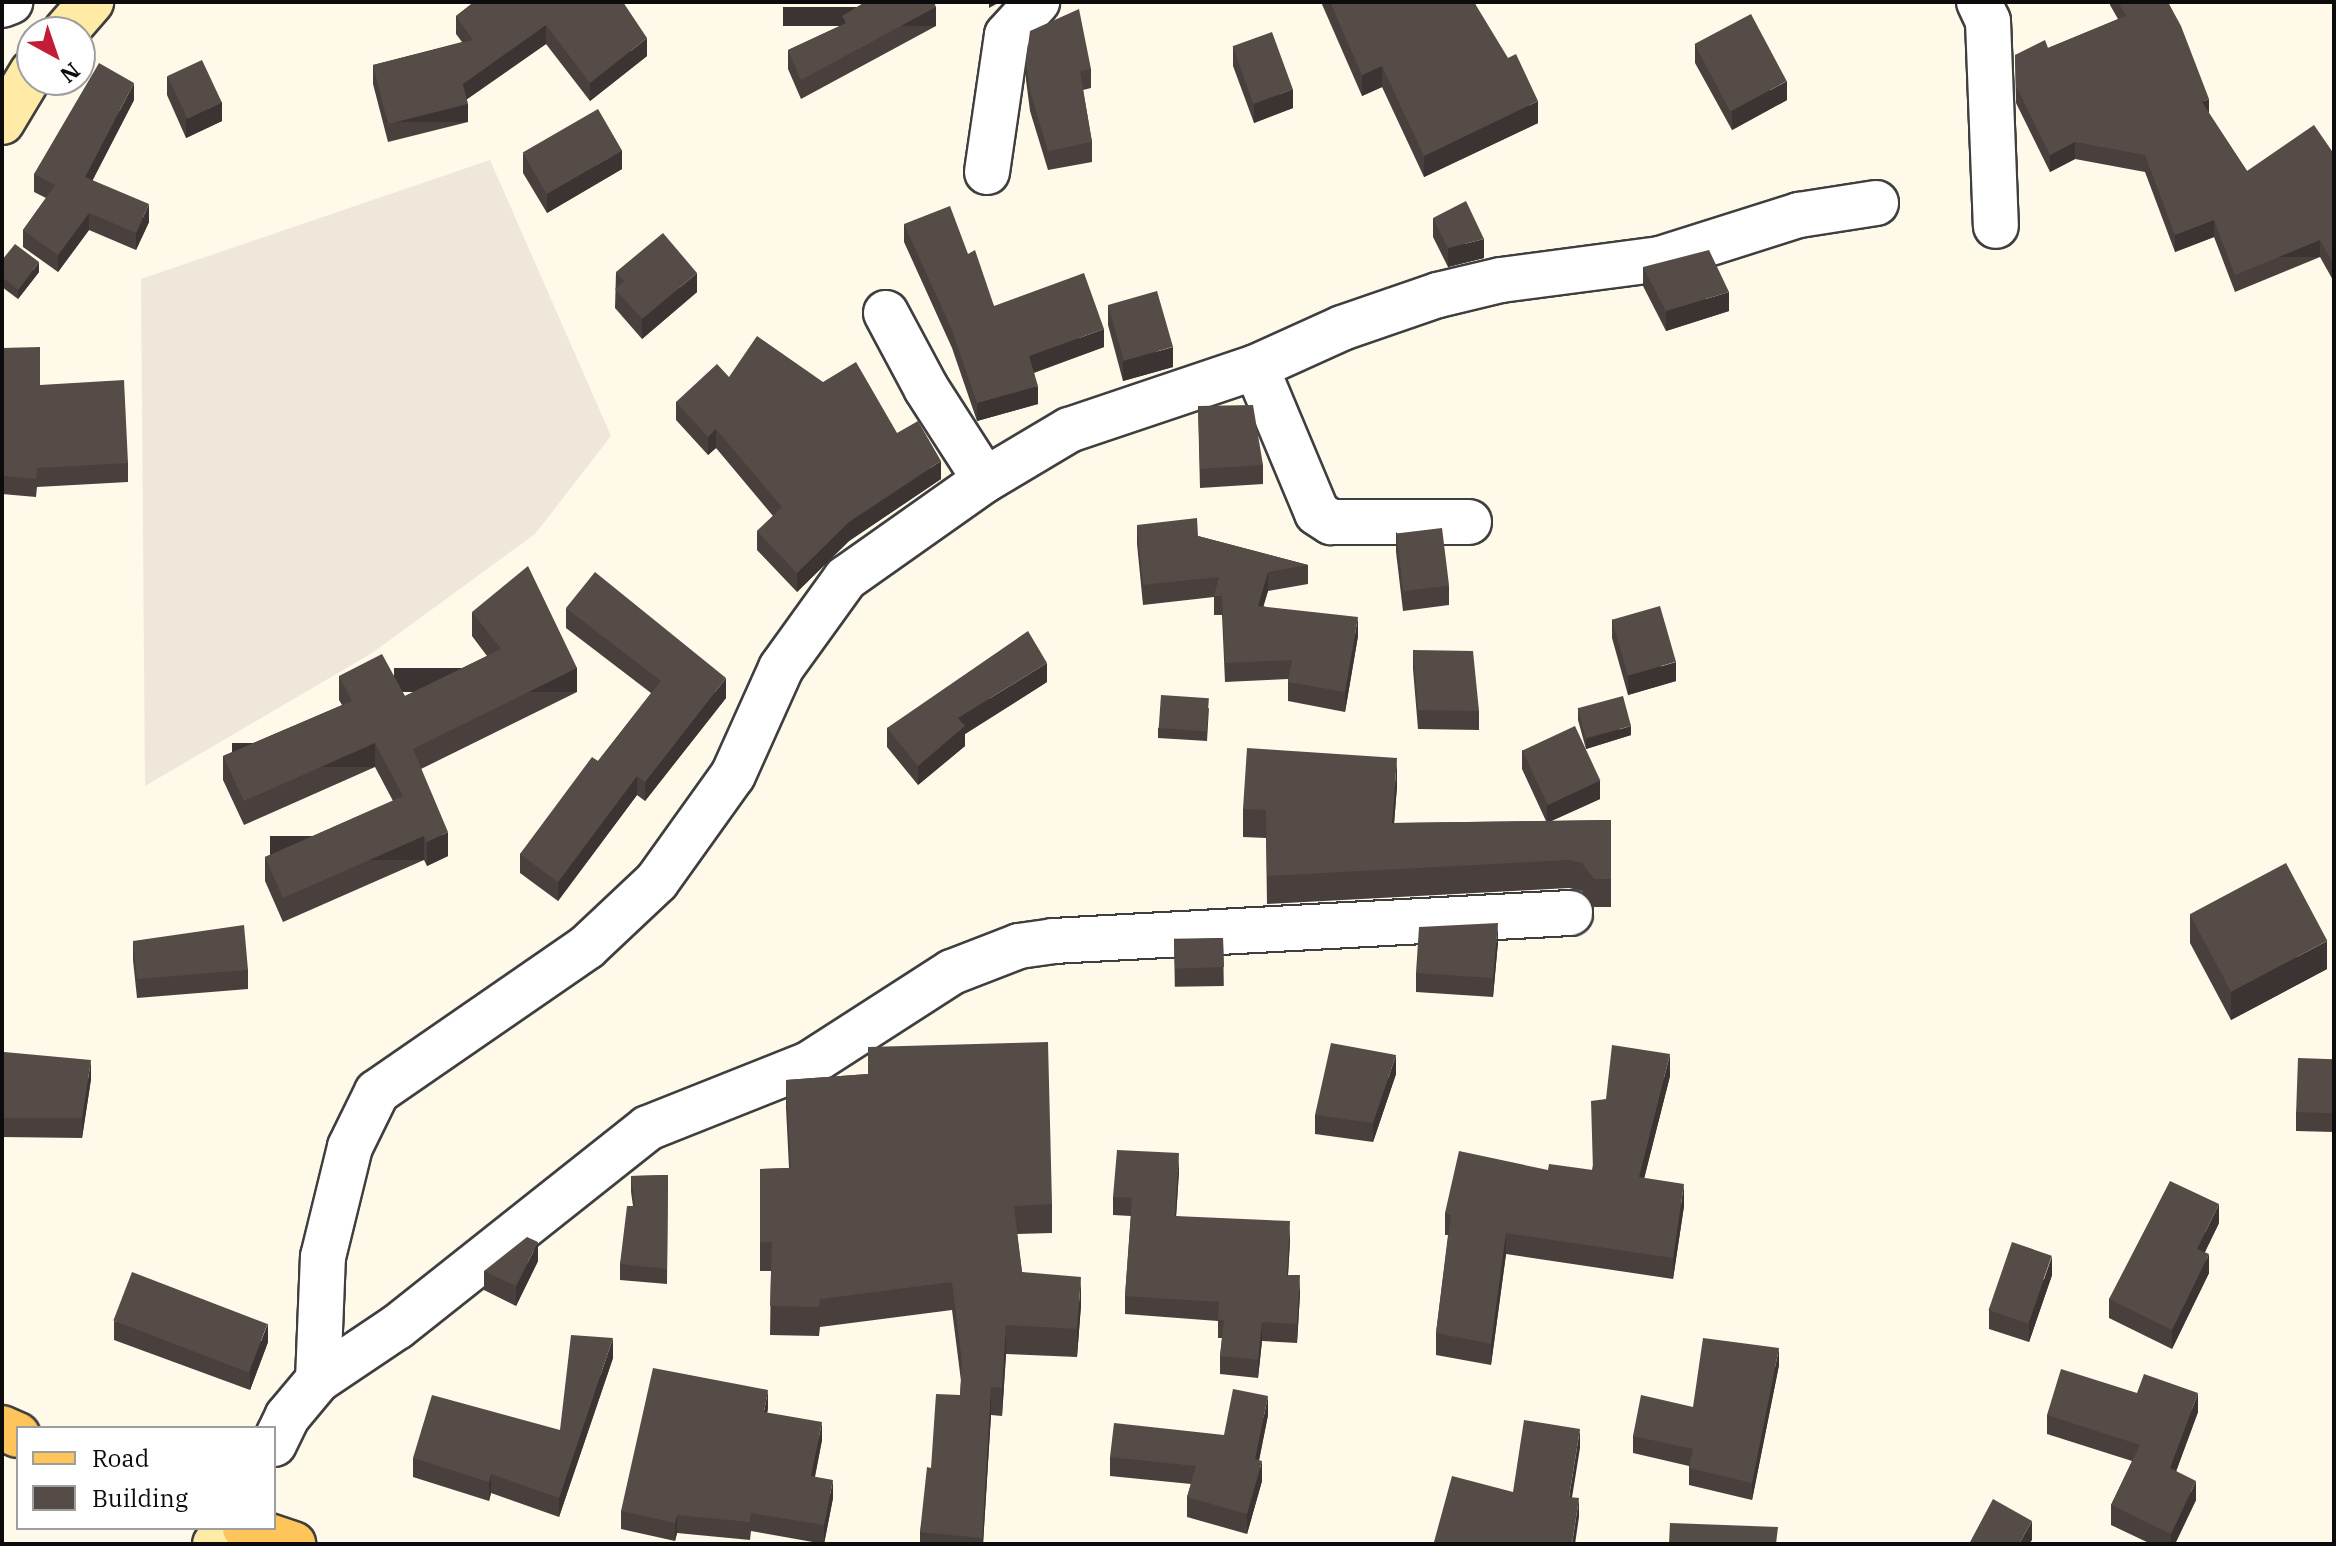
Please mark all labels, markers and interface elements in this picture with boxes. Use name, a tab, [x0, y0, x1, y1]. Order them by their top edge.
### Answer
north arrow	[16, 16, 96, 96]
text: N	[54, 57, 86, 90]
legend	[16, 1426, 276, 1530]
text: Road	[92, 1442, 149, 1474]
text: Building	[92, 1482, 188, 1514]

